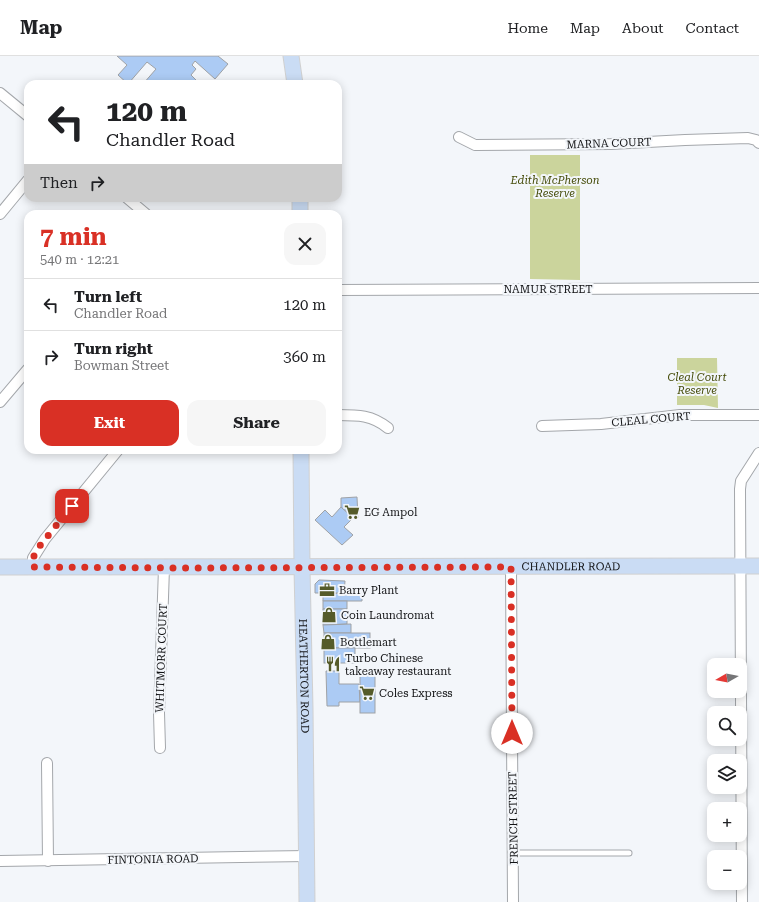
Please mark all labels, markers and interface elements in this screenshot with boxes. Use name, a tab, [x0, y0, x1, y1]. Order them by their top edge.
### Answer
text: Map	[20, 16, 62, 39]
text: Home	[507, 20, 548, 36]
text: Map	[570, 20, 600, 36]
text: About	[622, 20, 664, 36]
text: Contact	[686, 20, 739, 36]
text: 120 m	[106, 95, 187, 128]
icon: left	[40, 96, 92, 148]
text: Chandler Road	[106, 129, 235, 150]
street label: MARNA COURT	[566, 136, 652, 151]
icon: right	[86, 172, 108, 194]
text: Then	[40, 174, 78, 192]
park label: Edith McPherson Reserve	[509, 174, 600, 200]
text: 7 min	[40, 223, 107, 251]
button: close	[284, 223, 326, 265]
text: 540 m · 12:21	[40, 252, 119, 267]
street label: NAMUR STREET	[503, 283, 593, 296]
text: Turn left	[74, 288, 142, 306]
icon: left	[40, 294, 62, 316]
text: 120 m	[283, 296, 326, 314]
text: Chandler Road	[74, 306, 167, 321]
text: Turn right	[74, 340, 153, 358]
icon: right	[40, 346, 62, 368]
text: 360 m	[283, 348, 326, 366]
text: Bowman Street	[74, 358, 169, 373]
park label: Cleal Court Reserve	[667, 371, 727, 397]
button: Exit	[40, 400, 179, 446]
button: Share	[187, 400, 326, 446]
street label: CLEAL COURT	[611, 410, 691, 429]
pin	[55, 489, 89, 523]
icon: arrive	[61, 495, 83, 517]
supermarket icon: EG Ampol	[343, 503, 361, 521]
place label: EG Ampol	[364, 506, 418, 519]
street label: CHANDLER ROAD	[522, 560, 620, 573]
office icon: Barry Plant	[318, 581, 336, 599]
place label: Barry Plant	[339, 584, 398, 597]
street label: WHITMORR COURT	[153, 603, 170, 713]
shop icon: Coin Laundromat	[320, 606, 338, 624]
place label: Coin Laundromat	[341, 609, 434, 622]
street label: HEATHERTON ROAD	[296, 619, 311, 733]
shop icon: Bottlemart	[319, 633, 337, 651]
place label: Bottlemart	[340, 636, 397, 649]
place label: Turbo Chinese takeaway restaurant	[345, 652, 451, 678]
restaurant icon: Turbo Chinese takeaway restaurant	[324, 655, 342, 673]
north arrow	[707, 658, 747, 698]
map controls	[707, 658, 747, 890]
supermarket icon: Coles Express	[358, 684, 376, 702]
place label: Coles Express	[379, 687, 453, 700]
button: search	[707, 706, 747, 746]
position arrow	[491, 712, 533, 754]
button: layers	[707, 754, 747, 794]
street label: FRENCH STREET	[506, 771, 521, 865]
button: +	[707, 802, 747, 842]
button: −	[707, 850, 747, 890]
street label: FINTONIA ROAD	[107, 852, 199, 867]

